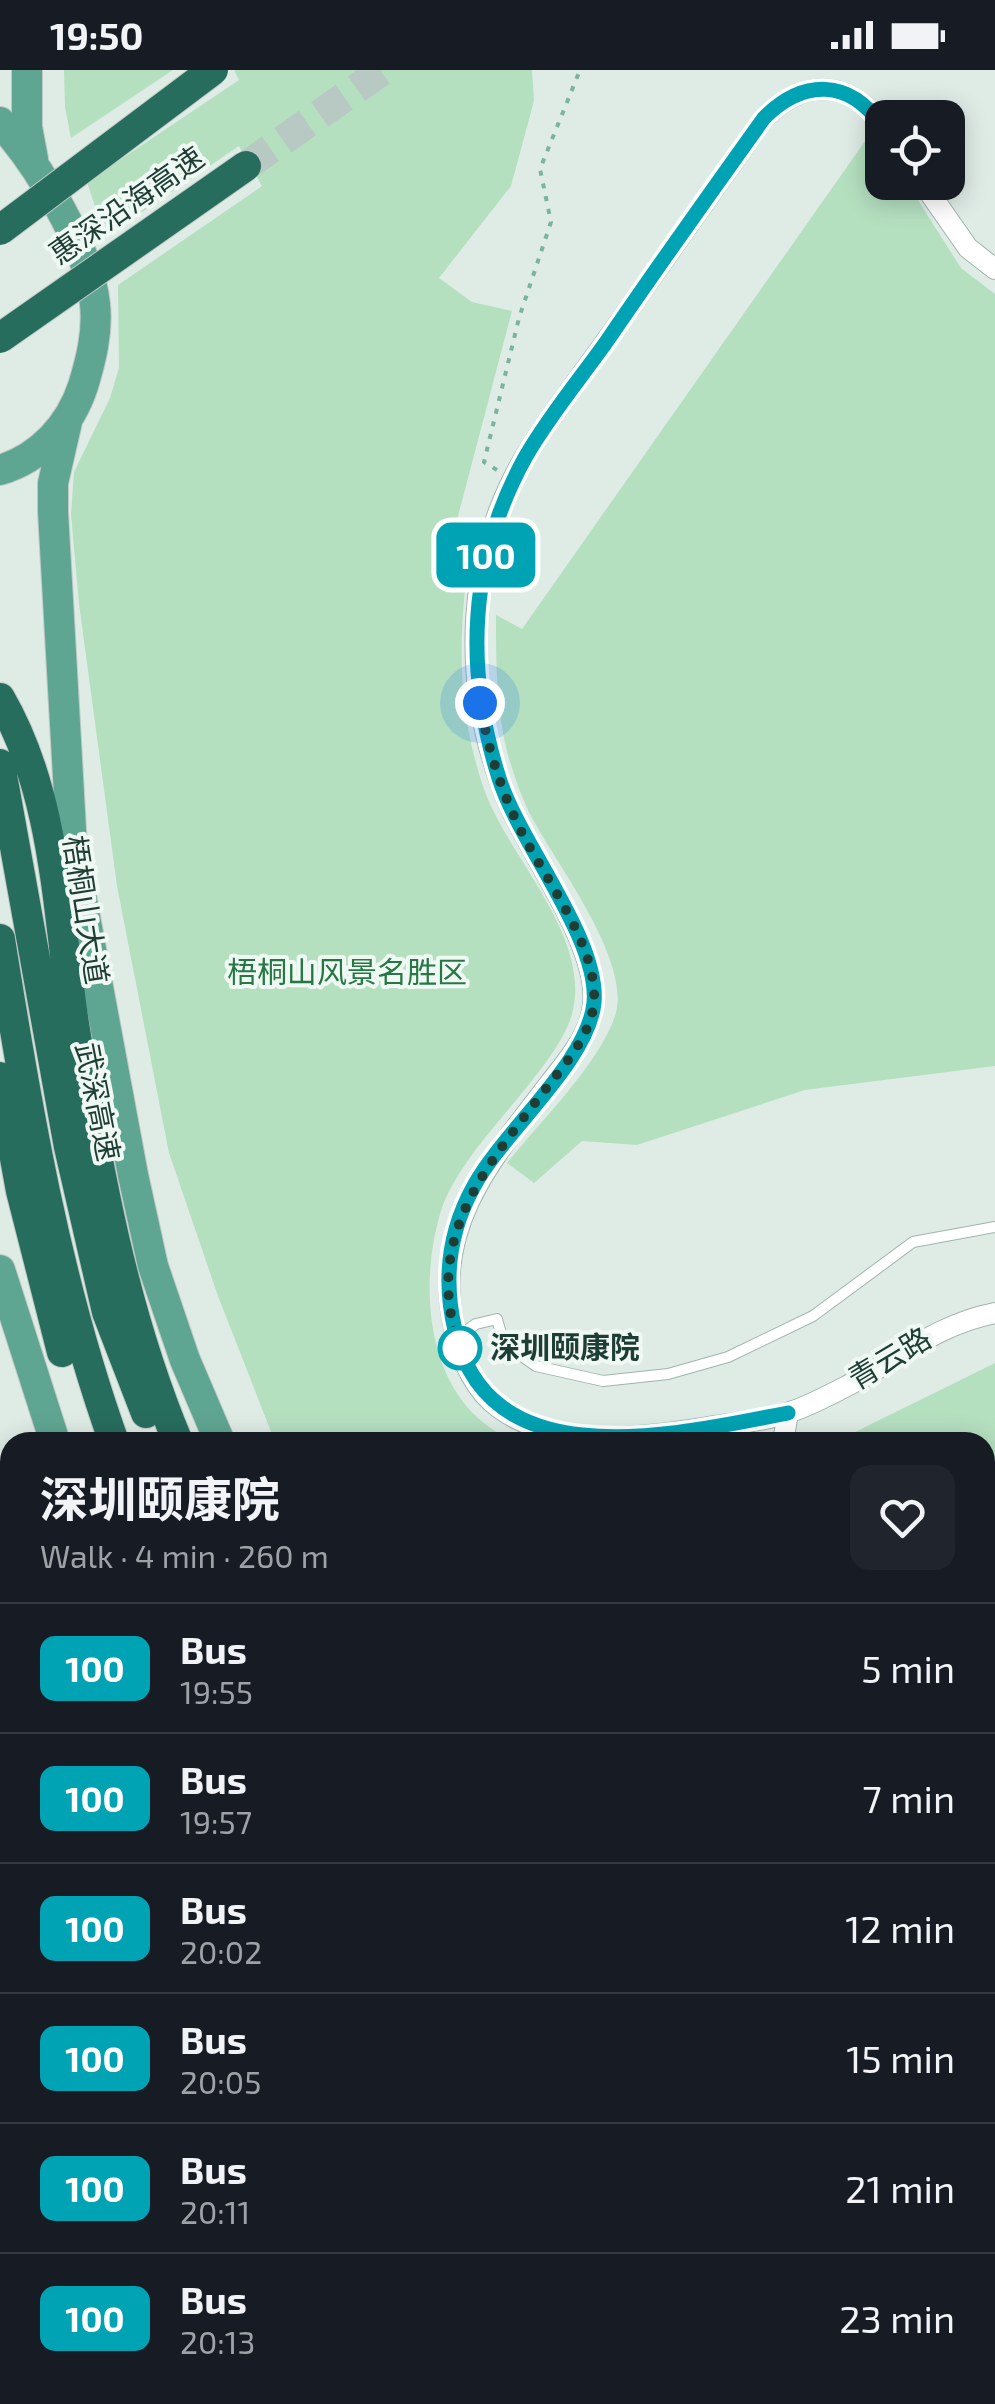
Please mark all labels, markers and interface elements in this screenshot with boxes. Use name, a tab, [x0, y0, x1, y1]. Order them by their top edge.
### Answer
text: 19:50	[50, 12, 144, 58]
map controls	[865, 100, 965, 200]
button: locate	[865, 100, 965, 200]
street label: 惠深沿海高速	[42, 138, 210, 271]
line badge: 100	[428, 522, 544, 588]
text: 100	[456, 534, 516, 576]
your location	[455, 678, 505, 728]
street label: 梧桐山大道	[57, 833, 116, 987]
park label: 梧桐山风景名胜区	[227, 953, 467, 989]
street label: 武深高速	[70, 1039, 128, 1164]
street label: 青云路	[841, 1319, 937, 1396]
marker: 深圳颐康院	[439, 1327, 481, 1369]
place label: 深圳颐康院	[490, 1328, 640, 1364]
button: heart	[850, 1465, 955, 1570]
text: 深圳颐康院	[40, 1469, 280, 1527]
text: Walk · 4 min · 260 m	[40, 1536, 329, 1574]
text: Bus	[180, 1626, 247, 1672]
text: 5 min	[861, 1645, 955, 1691]
text: 100	[65, 1647, 125, 1689]
text: 19:55	[180, 1672, 253, 1710]
text: Bus	[180, 1756, 247, 1802]
text: 7 min	[862, 1775, 955, 1821]
text: 100	[65, 1777, 125, 1819]
text: 19:57	[180, 1802, 252, 1840]
text: Bus	[180, 1886, 247, 1932]
text: 12 min	[845, 1905, 955, 1951]
text: 100	[65, 1907, 125, 1949]
text: 20:02	[180, 1932, 262, 1970]
text: Bus	[180, 2016, 247, 2062]
text: 15 min	[846, 2035, 955, 2081]
text: 100	[65, 2037, 125, 2079]
text: 20:05	[180, 2062, 261, 2100]
text: Bus	[180, 2146, 247, 2192]
text: 21 min	[845, 2165, 955, 2211]
text: 100	[65, 2167, 125, 2209]
text: 20:11	[180, 2192, 250, 2230]
text: Bus	[180, 2276, 247, 2322]
text: 23 min	[839, 2295, 955, 2341]
text: 100	[65, 2297, 125, 2339]
text: 20:13	[180, 2322, 255, 2360]

